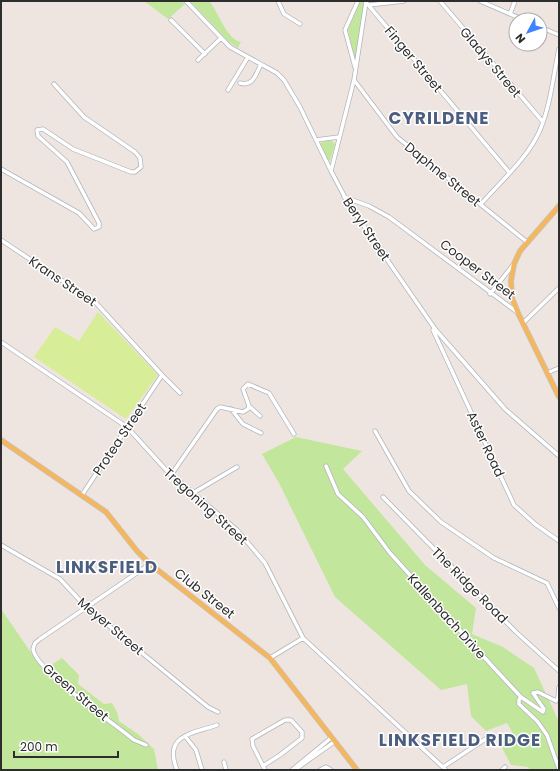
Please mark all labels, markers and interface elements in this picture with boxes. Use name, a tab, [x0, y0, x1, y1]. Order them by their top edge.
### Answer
north arrow	[508, 12, 548, 52]
street label: Finger Street	[380, 22, 447, 97]
street label: Gladys Street	[456, 23, 526, 102]
text: N	[512, 30, 529, 47]
district label: CYRILDENE	[388, 106, 490, 130]
street label: Daphne Street	[401, 138, 485, 211]
street label: Beryl Street	[338, 194, 395, 265]
street label: Cooper Street	[436, 235, 520, 304]
street label: Krans Street	[25, 252, 101, 311]
street label: Protea Street	[88, 399, 151, 479]
street label: Aster Road	[462, 408, 509, 480]
street label: Tregoning Street	[159, 463, 252, 549]
street label: The Ridge Road	[427, 543, 512, 628]
district label: LINKSFIELD	[56, 555, 158, 579]
street label: Club Street	[171, 564, 239, 623]
street label: Kallenbach Drive	[403, 569, 490, 663]
street label: Meyer Street	[74, 593, 148, 660]
street label: Green Street	[39, 659, 113, 726]
district label: LINKSFIELD RIDGE	[379, 728, 541, 752]
scale bar	[14, 733, 118, 759]
text: 200 m	[20, 738, 58, 755]

